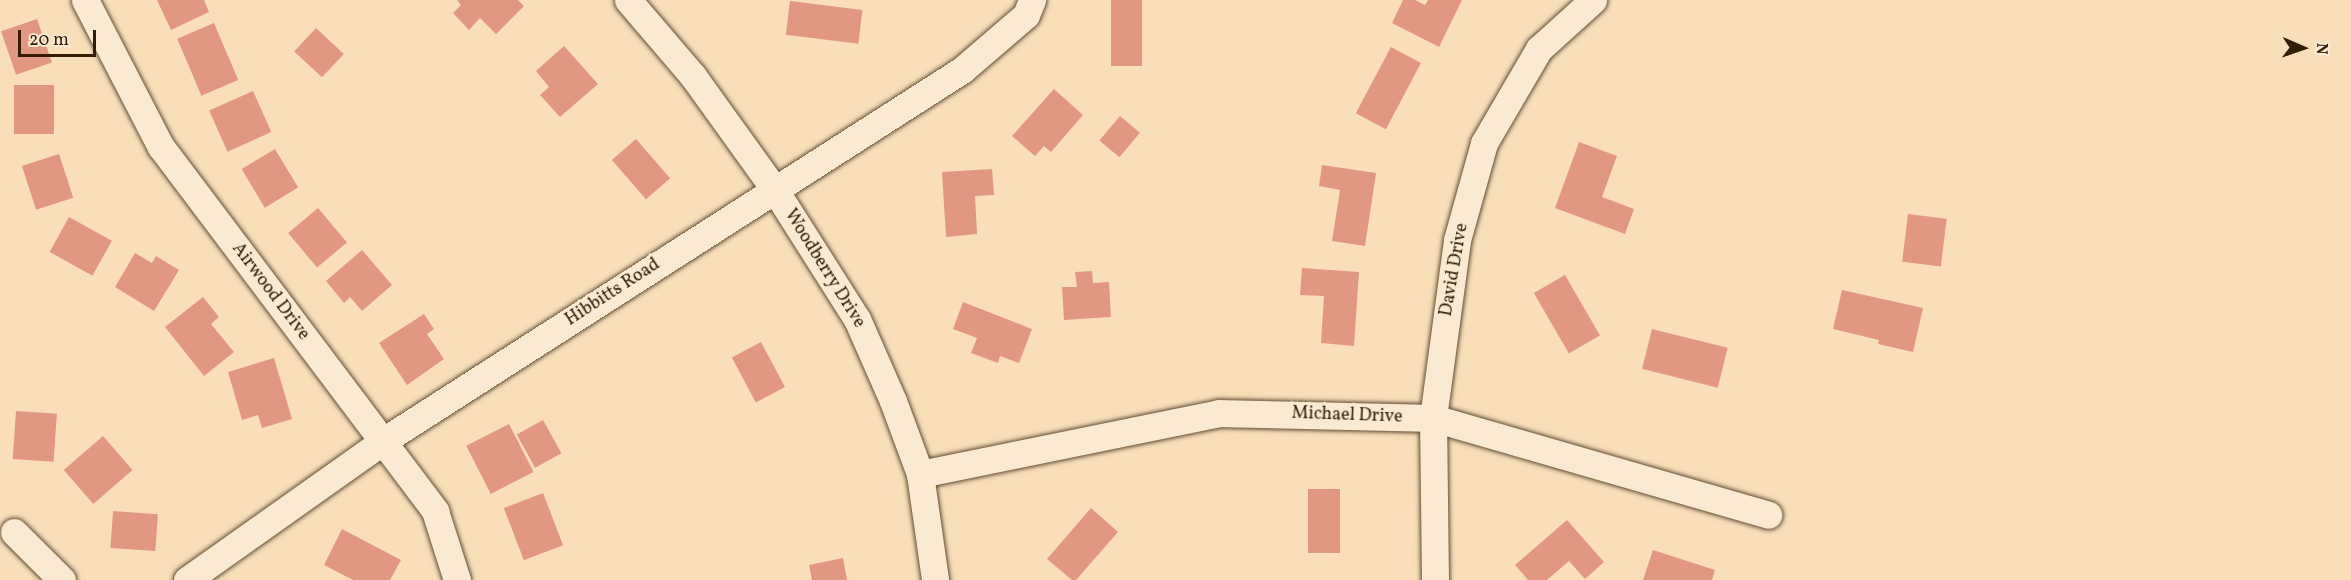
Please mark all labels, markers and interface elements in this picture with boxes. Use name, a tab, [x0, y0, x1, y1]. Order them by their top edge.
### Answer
scale bar	[21, 18, 99, 56]
north arrow	[2273, 18, 2333, 78]
text: 20 m	[29, 28, 69, 53]
text: N	[2310, 42, 2332, 55]
street label: Woodberry Drive	[779, 205, 869, 333]
street label: David Drive	[1436, 222, 1474, 318]
street label: Airwood Drive	[226, 239, 314, 345]
street label: Hibbitts Road	[562, 254, 664, 332]
street label: Michael Drive	[1291, 403, 1403, 429]

